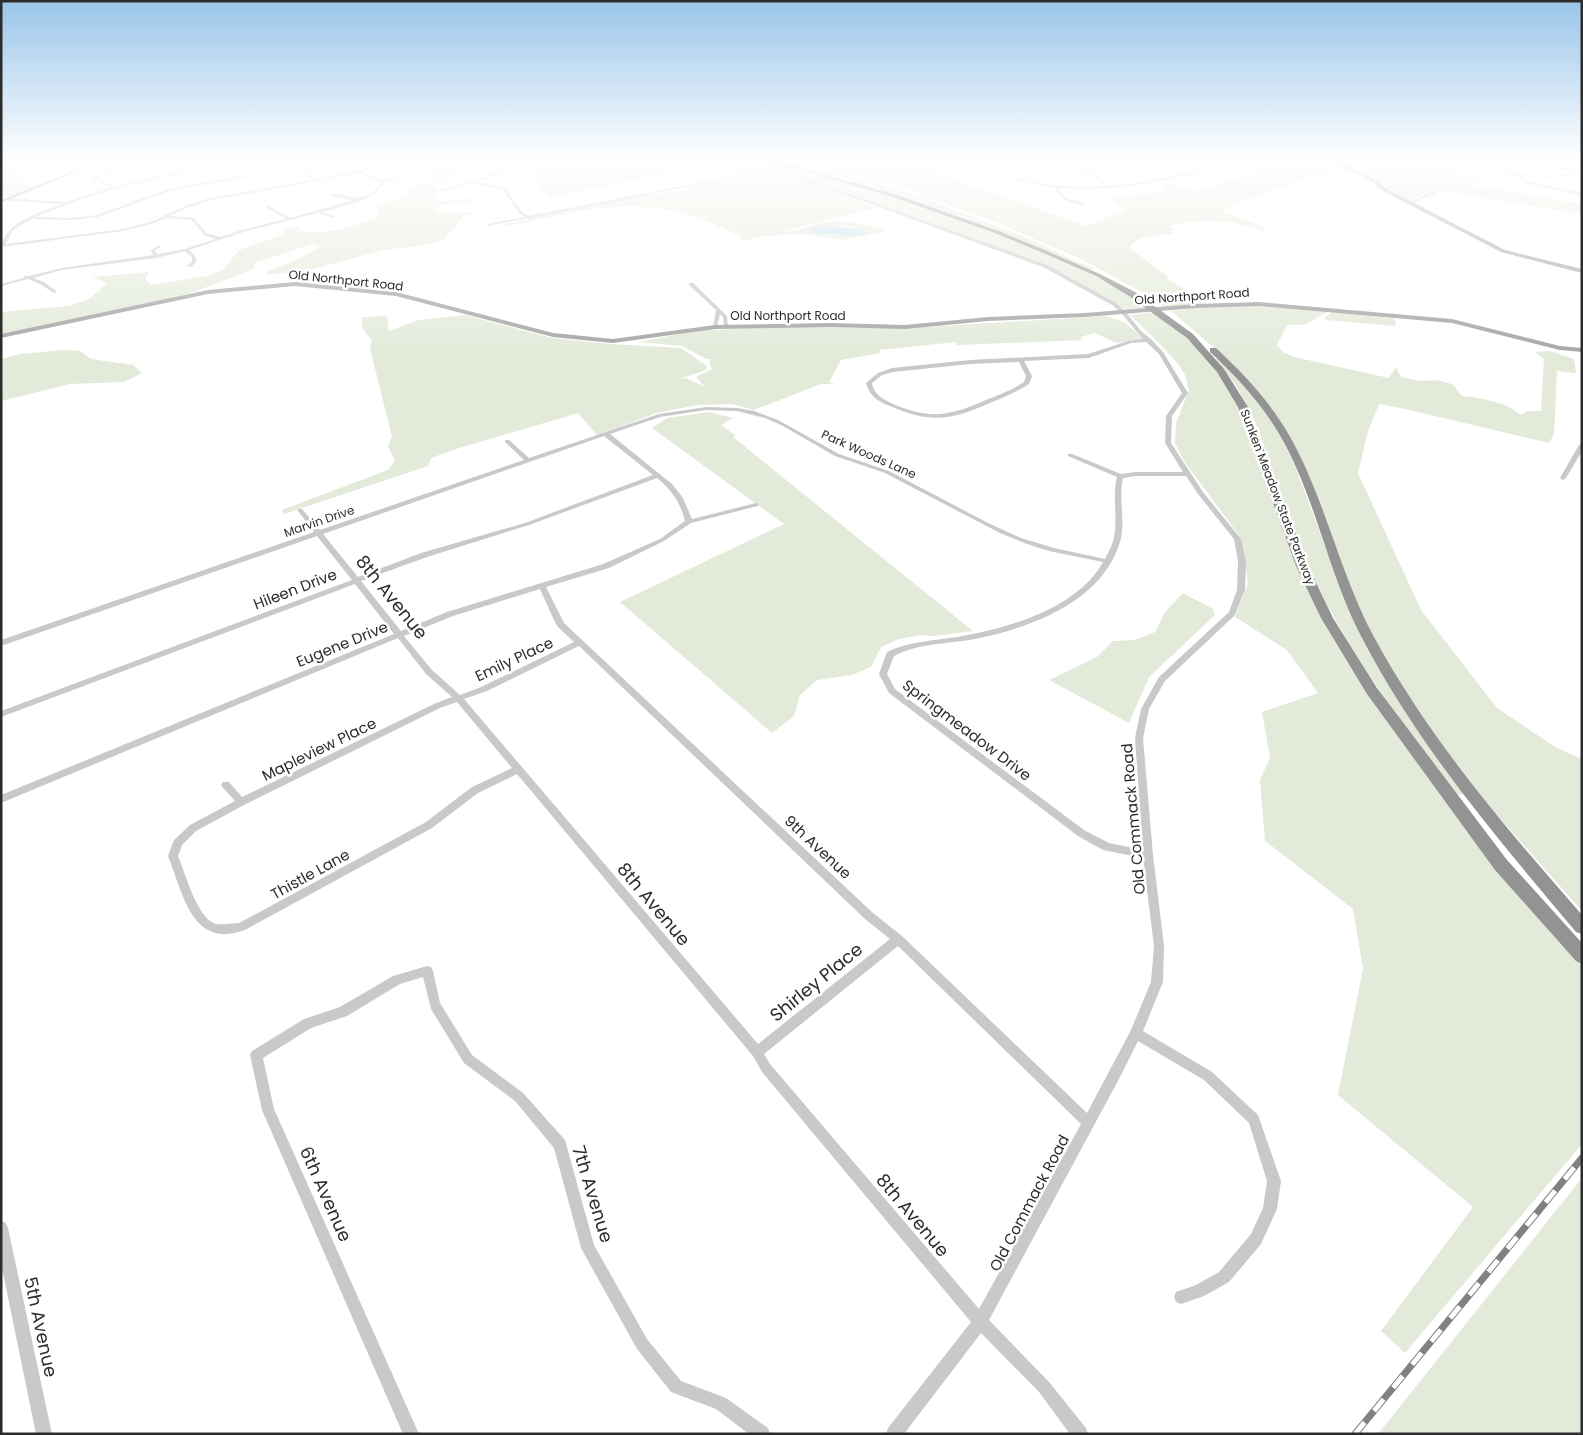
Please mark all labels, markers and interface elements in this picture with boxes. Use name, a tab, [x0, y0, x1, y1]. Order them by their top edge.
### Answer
street label: Old Northport Road	[288, 266, 404, 294]
street label: Old Northport Road	[1134, 283, 1250, 309]
street label: Old Northport Road	[730, 307, 846, 324]
street label: Sunken Meadow State Parkway	[1237, 407, 1319, 587]
street label: Park Woods Lane	[819, 425, 919, 483]
street label: Marvin Drive	[281, 501, 357, 541]
street label: 8th Avenue	[350, 550, 434, 644]
street label: Hileen Drive	[250, 564, 340, 614]
street label: Eugene Drive	[293, 616, 391, 672]
street label: Emily Place	[472, 632, 556, 686]
street label: Springmeadow Drive	[898, 675, 1036, 785]
street label: Mapleview Place	[258, 712, 380, 786]
street label: Old Commack Road	[1116, 743, 1150, 895]
street label: 9th Avenue	[780, 810, 856, 884]
street label: Thistle Lane	[267, 844, 353, 904]
street label: 8th Avenue	[612, 857, 696, 951]
street label: Shirley Place	[764, 937, 868, 1027]
street label: Old Commack Road	[984, 1131, 1074, 1275]
street label: 6th Avenue	[294, 1142, 358, 1246]
street label: 7th Avenue	[566, 1142, 620, 1246]
street label: 8th Avenue	[871, 1168, 955, 1262]
street label: 5th Avenue	[18, 1275, 64, 1379]

